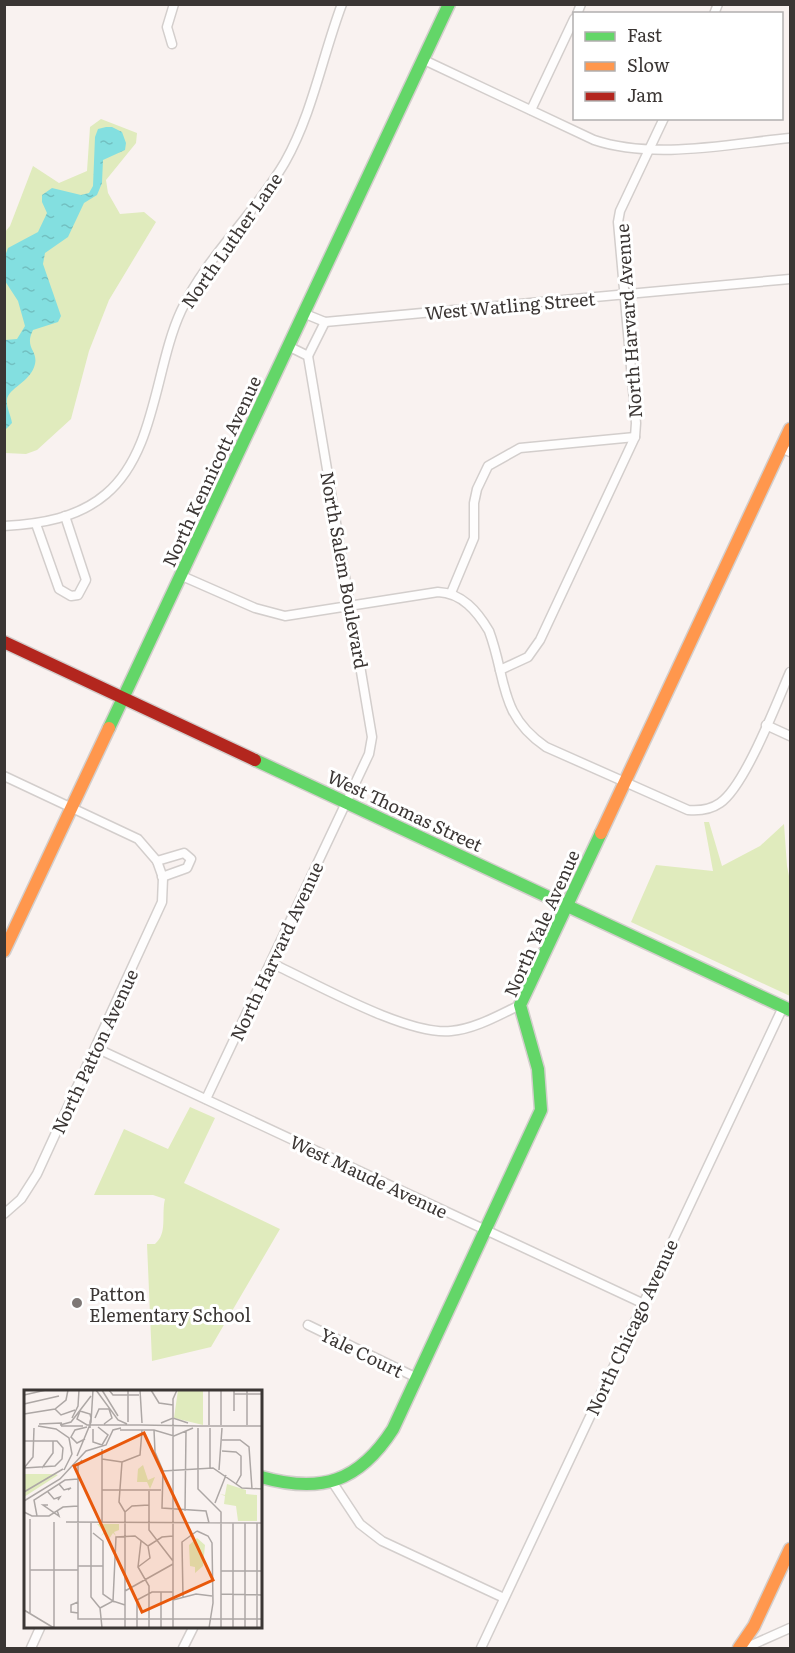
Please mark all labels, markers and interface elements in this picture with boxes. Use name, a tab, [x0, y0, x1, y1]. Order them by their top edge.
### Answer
legend	[573, 12, 783, 120]
text: Fast	[627, 21, 663, 48]
text: Slow	[627, 51, 670, 78]
text: Jam	[627, 81, 663, 108]
street label: North Luther Lane	[174, 167, 288, 313]
street label: North Harvard Avenue	[608, 223, 648, 419]
street label: West Watling Street	[424, 284, 597, 326]
street label: North Kennicott Avenue	[155, 371, 267, 571]
street label: North Salem Boulevard	[314, 469, 376, 671]
street label: West Thomas Street	[323, 762, 488, 858]
street label: North Yale Avenue	[496, 845, 586, 1001]
street label: North Harvard Avenue	[223, 857, 329, 1045]
street label: North Patton Avenue	[44, 964, 144, 1138]
street label: West Maude Avenue	[286, 1128, 452, 1224]
street label: North Chicago Avenue	[578, 1234, 684, 1420]
place label: Patton Elementary School	[89, 1280, 251, 1328]
marker: Patton Elementary School	[70, 1296, 84, 1310]
street label: Yale Court	[316, 1320, 409, 1384]
inset map	[24, 1390, 262, 1629]

